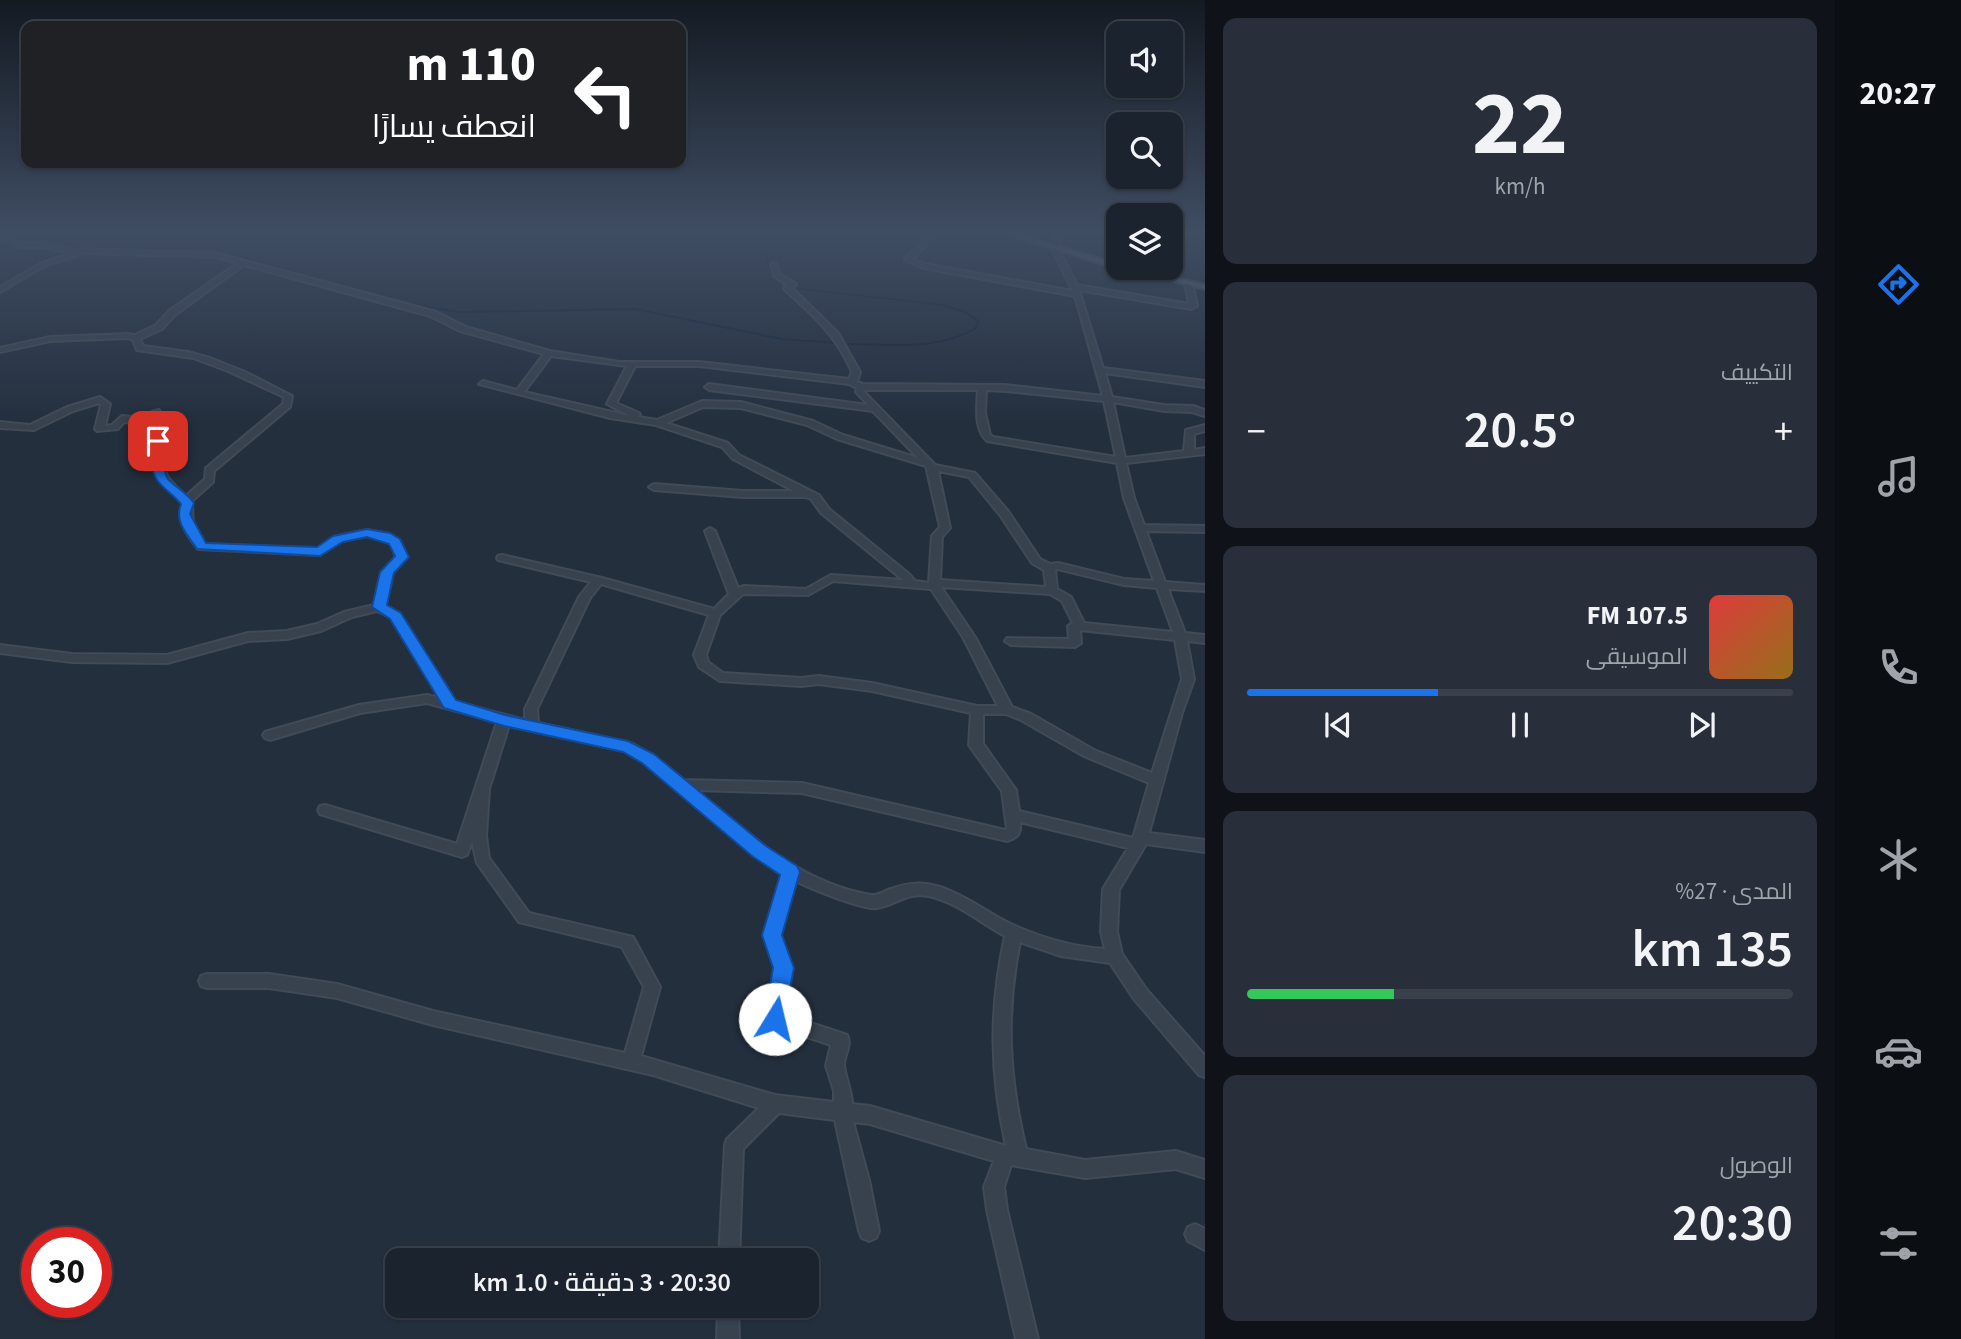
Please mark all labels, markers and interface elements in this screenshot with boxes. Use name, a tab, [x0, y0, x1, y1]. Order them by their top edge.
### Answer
map controls	[1106, 21, 1183, 280]
button: sound	[1106, 21, 1183, 98]
text: 110 m	[407, 30, 536, 100]
icon: left	[560, 49, 651, 140]
text: 22	[1472, 60, 1568, 189]
text: 20:27	[1859, 71, 1937, 117]
text: انعطف يسارًا	[372, 104, 536, 150]
button: search	[1106, 112, 1183, 189]
text: km/h	[1495, 170, 1546, 203]
button: layers	[1106, 203, 1183, 280]
icon: directions	[1874, 260, 1923, 309]
text: التكييف	[1721, 356, 1793, 389]
text: 20.5°	[1464, 394, 1576, 468]
text: −	[1247, 405, 1266, 459]
text: +	[1774, 405, 1793, 459]
pin	[128, 411, 188, 471]
icon: arrive	[139, 422, 177, 460]
icon: music	[1874, 452, 1923, 501]
text: 107.5 FM	[1587, 597, 1688, 634]
text: الموسيقى	[1586, 640, 1688, 673]
icon: phone	[1874, 643, 1923, 692]
icon: previous	[1319, 706, 1357, 744]
icon: pause	[1501, 706, 1539, 744]
icon: next	[1683, 706, 1721, 744]
icon: climate	[1874, 835, 1923, 884]
text: المدى · 27%	[1675, 875, 1793, 908]
text: 135 km	[1632, 913, 1793, 987]
position arrow	[738, 982, 812, 1056]
icon: car	[1874, 1027, 1923, 1076]
text: الوصول	[1720, 1149, 1793, 1182]
text: 20:30	[1672, 1187, 1793, 1261]
icon: filters	[1874, 1219, 1923, 1268]
speed limit sign: 30	[21, 1227, 112, 1318]
text: 20:30 · 3 دقيقة · 1.0 km	[473, 1264, 731, 1301]

